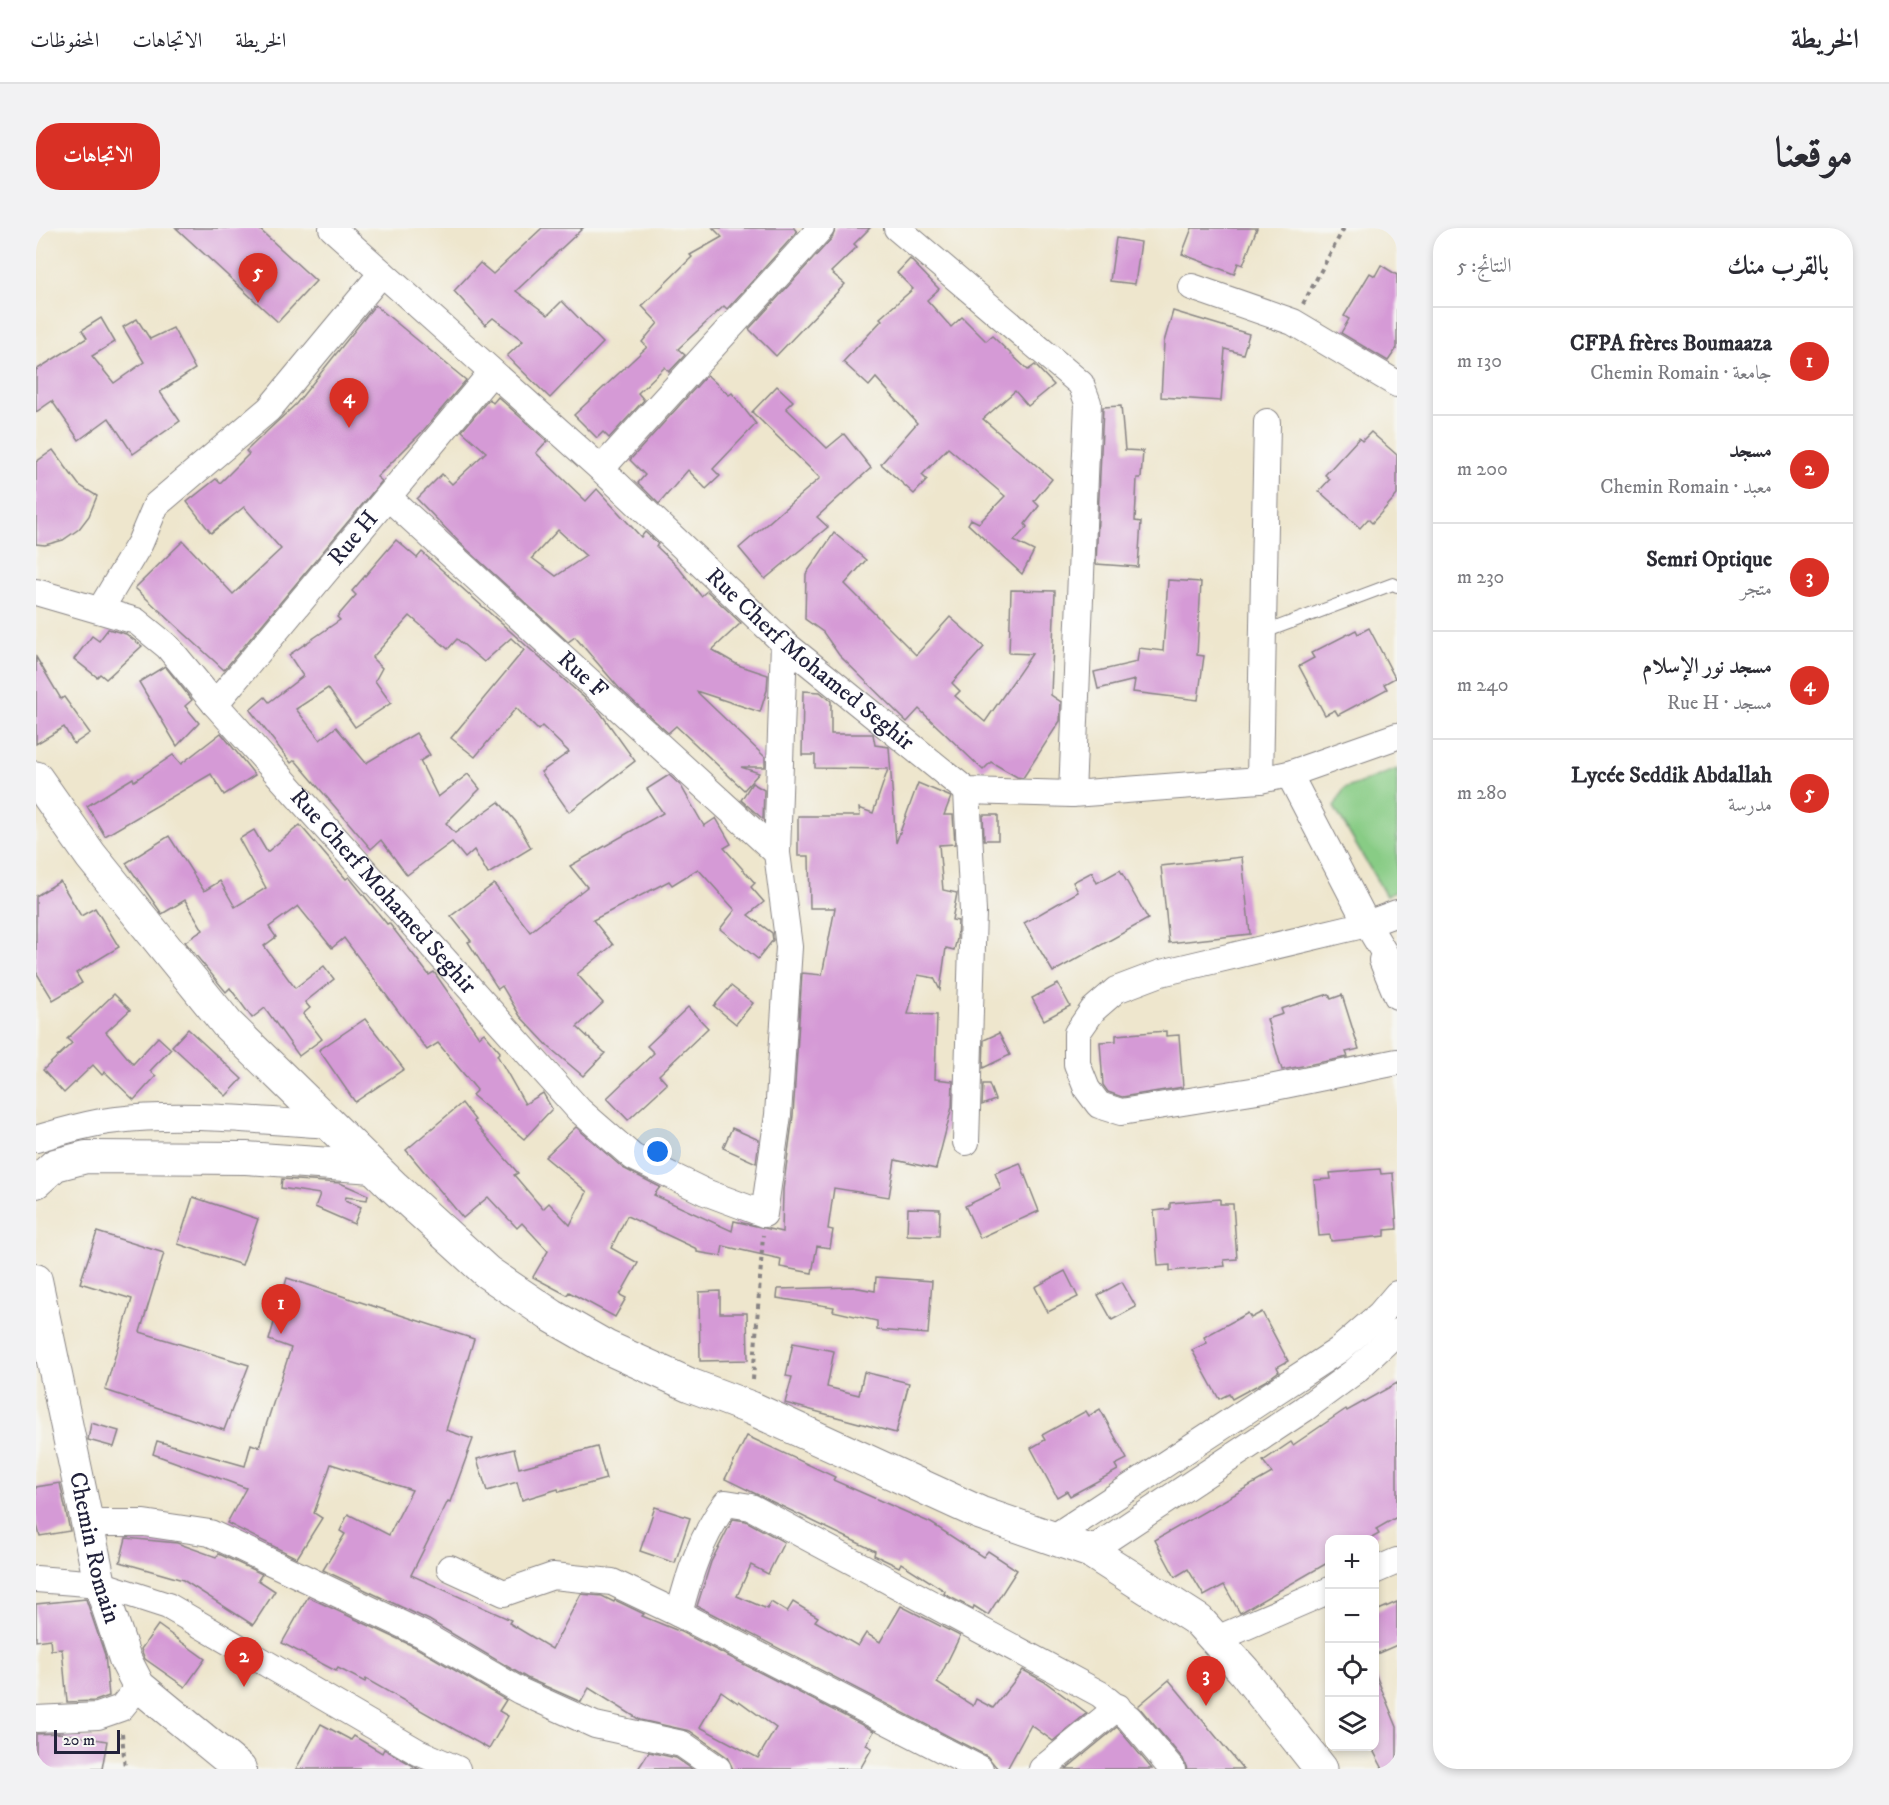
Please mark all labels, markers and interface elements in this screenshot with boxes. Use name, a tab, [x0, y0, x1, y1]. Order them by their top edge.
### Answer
text: الخريطة	[1791, 22, 1859, 57]
text: المحفوظات	[30, 28, 99, 54]
text: الاتجاهات	[132, 28, 202, 54]
text: الخريطة	[235, 28, 286, 54]
button: الاتجاهات	[36, 123, 160, 190]
text: موقعنا	[1775, 128, 1853, 180]
text: بالقرب منك	[1727, 250, 1829, 283]
pin: 5	[238, 254, 278, 303]
text: النتائج: 5	[1457, 254, 1512, 279]
text: CFPA frères Boumaaza	[1570, 330, 1772, 357]
text: 130 m	[1457, 349, 1502, 374]
text: 1	[1806, 349, 1813, 374]
text: جامعة · Chemin Romain	[1590, 361, 1772, 386]
pin: 4	[330, 378, 368, 428]
text: مسجد	[1729, 437, 1772, 464]
text: 200 m	[1457, 457, 1508, 482]
text: 2	[1805, 457, 1814, 482]
text: معبد · Chemin Romain	[1600, 475, 1772, 500]
street label: Rue H	[322, 504, 385, 572]
text: Semri Optique	[1646, 546, 1772, 573]
street label: Rue Cherf Mohamed Seghir	[699, 561, 920, 757]
text: 230 m	[1457, 565, 1504, 590]
text: 3	[1806, 565, 1813, 590]
text: متجر	[1740, 577, 1772, 602]
street label: Rue F	[551, 644, 614, 705]
text: مسجد نور الإسلام	[1642, 653, 1772, 680]
text: 240 m	[1457, 673, 1508, 698]
text: 4	[1804, 673, 1815, 698]
text: مسجد · Rue H	[1667, 691, 1772, 716]
text: Lycée Seddik Abdallah	[1571, 762, 1772, 789]
text: 280 m	[1457, 781, 1507, 806]
text: 5	[1805, 781, 1814, 806]
street label: Rue Cherf Mohamed Seghir	[283, 783, 483, 1000]
text: مدرسة	[1728, 793, 1772, 818]
your location	[643, 1137, 672, 1166]
pin: 1	[262, 1284, 300, 1334]
street label: Chemin Romain	[62, 1469, 127, 1628]
map controls	[1325, 1535, 1379, 1751]
button: +	[1325, 1535, 1379, 1589]
button: −	[1325, 1589, 1379, 1643]
pin: 2	[224, 1638, 264, 1687]
button: locate	[1325, 1643, 1379, 1697]
pin: 3	[1186, 1656, 1226, 1706]
button: layers	[1325, 1697, 1379, 1751]
scale bar	[54, 1727, 120, 1754]
text: 20 m	[63, 1730, 95, 1750]

